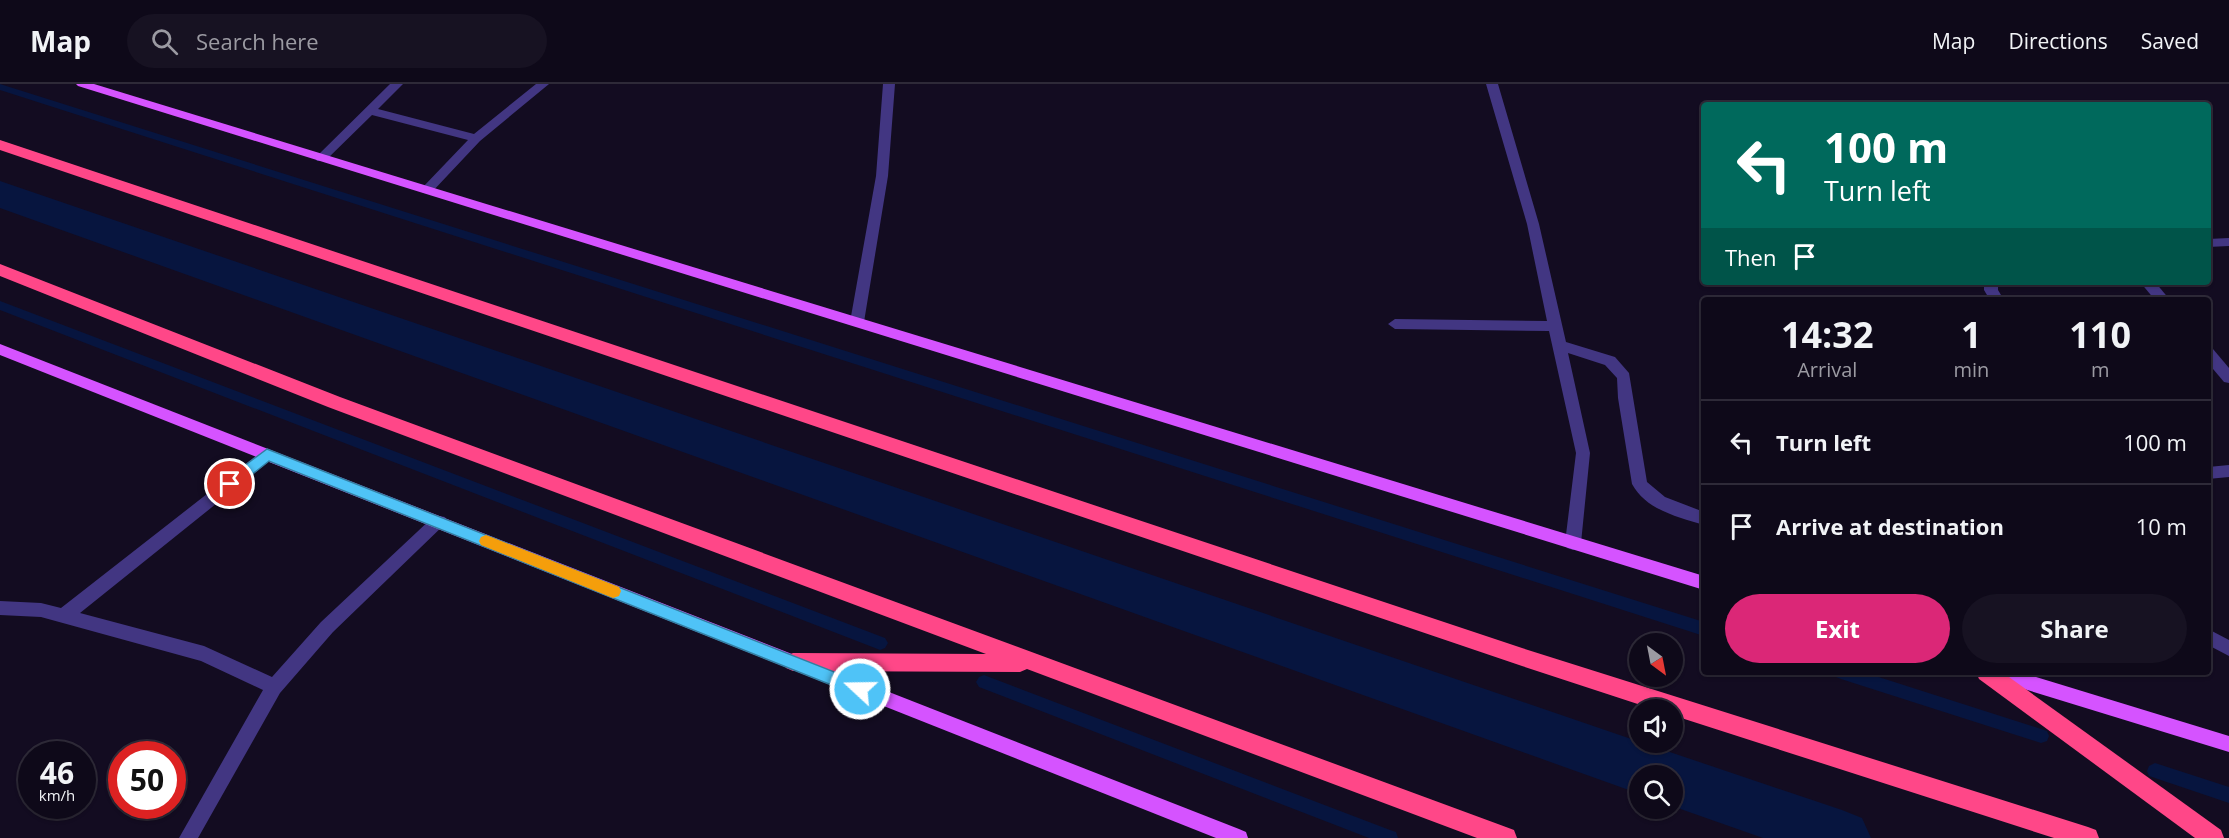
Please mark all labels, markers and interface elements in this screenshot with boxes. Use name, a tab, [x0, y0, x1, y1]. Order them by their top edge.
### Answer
search box	[127, 14, 547, 68]
text: Map	[30, 22, 91, 60]
icon: search	[148, 25, 181, 58]
text: Search here	[196, 26, 319, 56]
text: Map	[1932, 27, 1975, 55]
text: Directions	[2008, 27, 2108, 55]
text: Saved	[2141, 27, 2199, 55]
text: 100 m	[1824, 118, 1948, 175]
icon: left	[1725, 126, 1803, 204]
text: Turn left	[1824, 172, 1931, 209]
icon: arrive	[1788, 240, 1821, 273]
text: Then	[1725, 242, 1776, 272]
text: 14:32	[1781, 310, 1874, 359]
text: 1	[1961, 310, 1982, 359]
text: 110	[2069, 310, 2131, 359]
text: Arrival	[1797, 356, 1857, 383]
text: min	[1953, 356, 1989, 383]
text: m	[2091, 356, 2109, 383]
icon: left	[1725, 426, 1758, 459]
text: Turn left	[1776, 427, 1871, 457]
text: 100 m	[2123, 427, 2187, 457]
pin	[204, 458, 255, 509]
icon: arrive	[213, 467, 246, 500]
icon: arrive	[1725, 510, 1758, 543]
text: Arrive at destination	[1776, 511, 2004, 541]
text: 10 m	[2136, 511, 2187, 541]
button: Exit	[1725, 594, 1950, 663]
button: Share	[1962, 594, 2187, 663]
north arrow	[1629, 633, 1683, 687]
map controls	[1629, 633, 1683, 819]
position arrow	[828, 657, 892, 721]
button: sound	[1629, 699, 1683, 753]
speed limit sign: 50	[108, 741, 186, 819]
text: 46	[40, 752, 74, 793]
button: search	[1629, 765, 1683, 819]
text: km/h	[39, 785, 75, 805]

